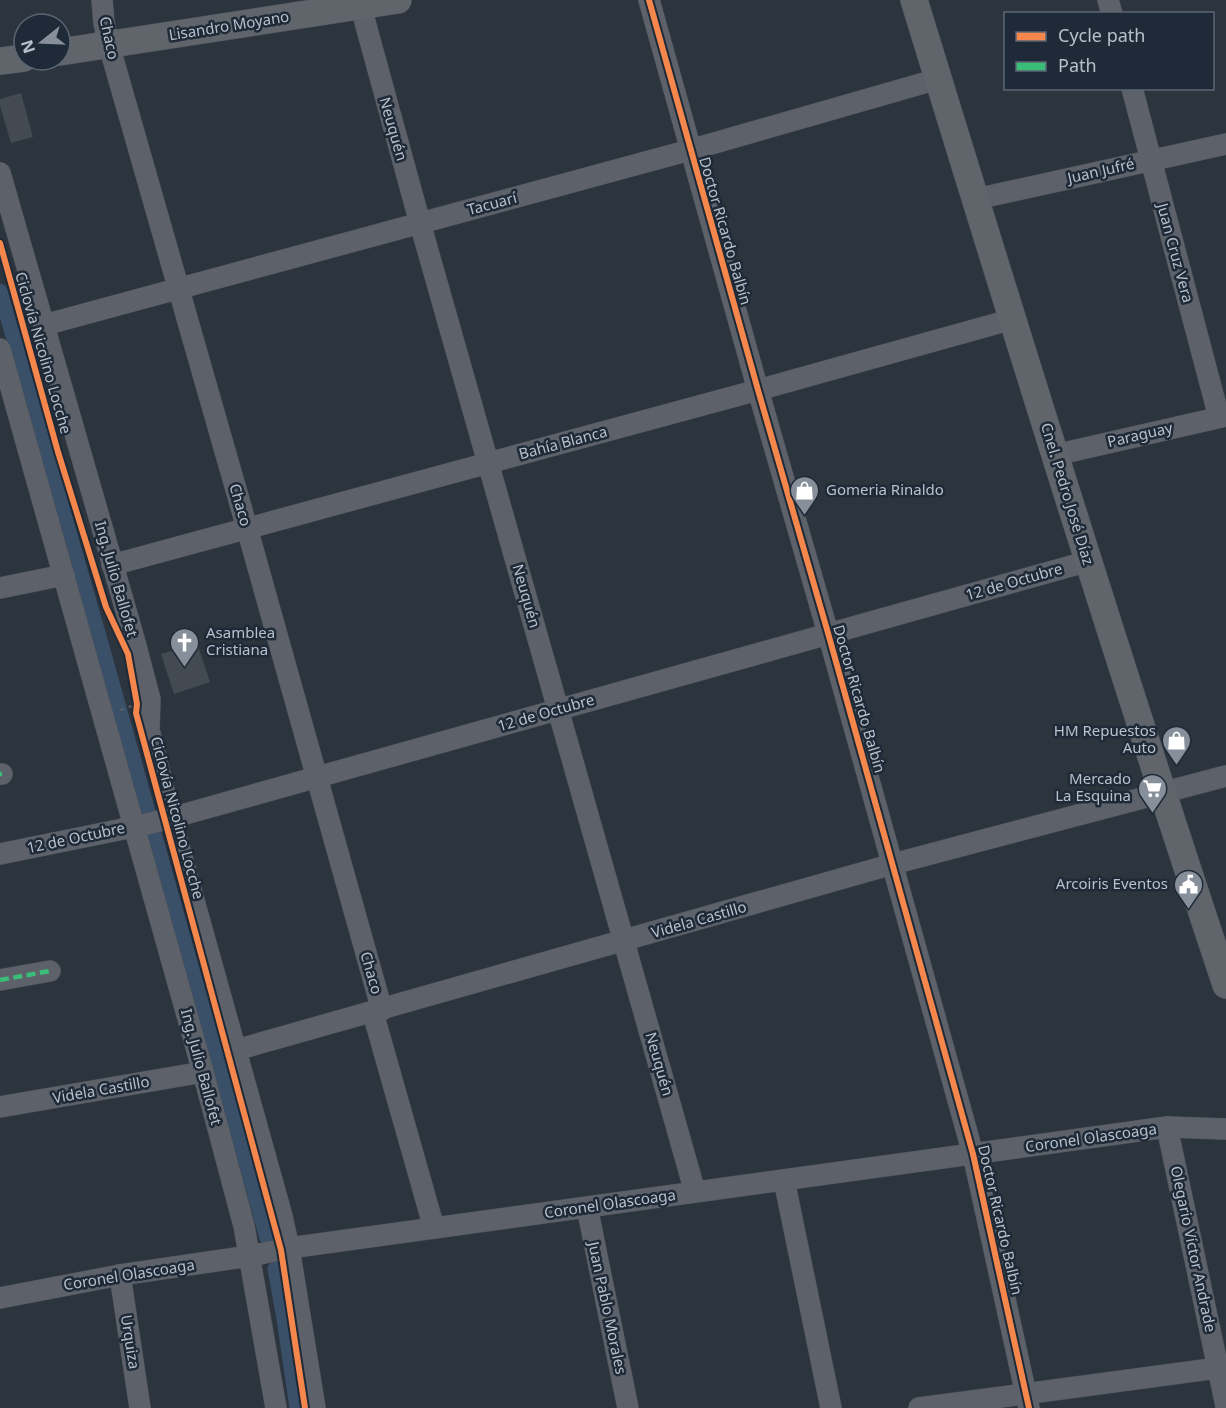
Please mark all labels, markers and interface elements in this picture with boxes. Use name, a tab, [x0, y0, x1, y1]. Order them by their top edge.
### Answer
street label: Lisandro Moyano	[167, 6, 290, 44]
north arrow	[12, 12, 72, 72]
legend	[1004, 12, 1214, 90]
street label: Chaco	[96, 14, 124, 61]
text: Cycle path	[1058, 23, 1145, 47]
text: N	[15, 37, 40, 56]
text: Path	[1058, 53, 1097, 77]
street label: Neuquén	[375, 95, 413, 163]
street label: Juan Jufré	[1064, 153, 1136, 188]
street label: Doctor Ricardo Balbín	[695, 154, 757, 307]
street label: Tacuarí	[465, 187, 520, 219]
street label: Juan Cruz Vera	[1153, 199, 1199, 305]
street label: Ciclovía Nicolino Locche	[11, 269, 77, 436]
street label: Paraguay	[1105, 417, 1175, 451]
street label: Cnel. Pedro José Díaz	[1037, 420, 1099, 567]
street label: Bahía Blanca	[516, 421, 609, 463]
shop icon: Gomeria Rinaldo	[789, 474, 821, 516]
place label: Gomeria Rinaldo	[826, 479, 944, 499]
street label: Chaco	[225, 481, 257, 528]
street label: Ing. Julio Ballofet	[91, 518, 143, 640]
street label: 12 de Octubre	[963, 558, 1064, 604]
street label: Neuquén	[508, 562, 546, 630]
place label: Asamblea Cristiana	[206, 622, 275, 659]
street label: Doctor Ricardo Balbín	[829, 622, 891, 775]
church icon: Asamblea Cristiana	[169, 626, 201, 668]
street label: 12 de Octubre	[495, 689, 596, 735]
place label: HM Repuestos Auto	[1054, 720, 1156, 757]
shop icon: HM Repuestos Auto	[1161, 724, 1193, 766]
street label: Ciclovía Nicolino Locche	[147, 734, 209, 901]
place label: Mercado La Esquina	[1055, 768, 1131, 805]
supermarket icon: Mercado La Esquina	[1136, 772, 1168, 814]
street label: 12 de Octubre	[25, 817, 127, 857]
public building icon: Arcoiris Eventos	[1173, 868, 1205, 910]
place label: Arcoiris Eventos	[1056, 873, 1168, 893]
street label: Videla Castillo	[649, 896, 749, 942]
street label: Chaco	[356, 949, 388, 996]
street label: Ing. Julio Ballofet	[177, 1006, 227, 1128]
street label: Neuquén	[641, 1030, 679, 1098]
street label: Videla Castillo	[51, 1071, 151, 1107]
street label: Coronel Olascoaga	[1024, 1118, 1158, 1156]
street label: Doctor Ricardo Balbín	[974, 1143, 1028, 1297]
street label: Olegario Víctor Andrade	[1167, 1164, 1221, 1334]
street label: Coronel Olascoaga	[543, 1184, 677, 1222]
street label: Juan Pablo Morales	[584, 1238, 632, 1376]
street label: Coronel Olascoaga	[62, 1254, 196, 1294]
street label: Urquiza	[117, 1313, 145, 1370]

